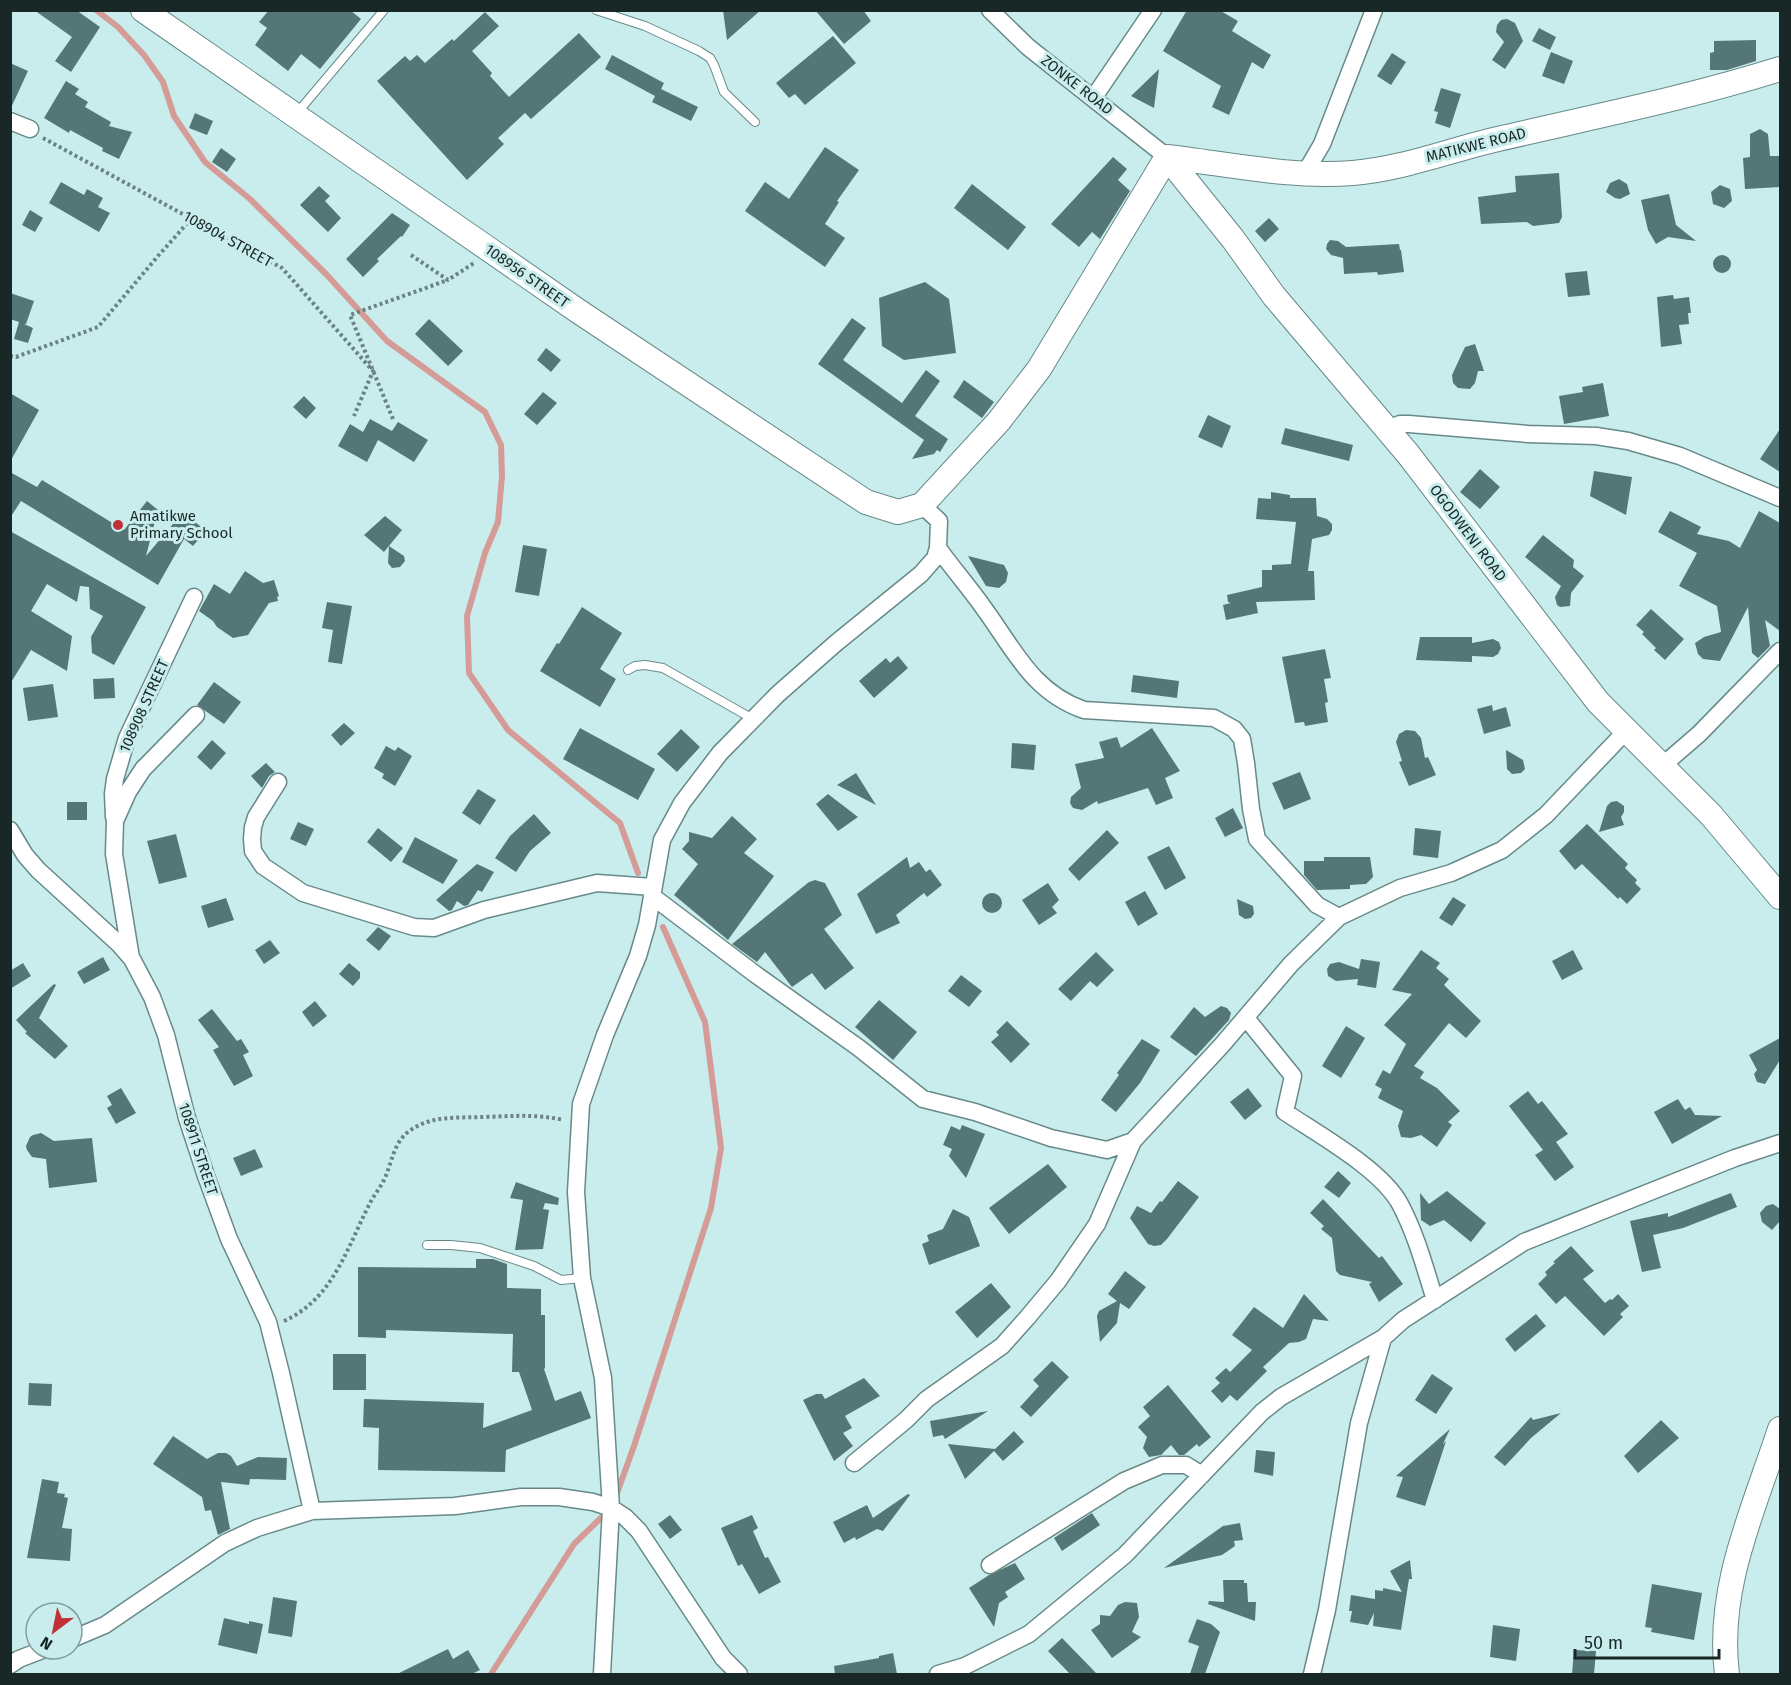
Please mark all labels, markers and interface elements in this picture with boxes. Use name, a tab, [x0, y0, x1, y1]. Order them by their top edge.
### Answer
street label: ZONKE ROAD	[1037, 51, 1117, 119]
street label: MATIKWE ROAD	[1424, 124, 1528, 166]
street label: 108904 STREET	[180, 207, 276, 271]
street label: 108956 STREET	[481, 240, 573, 312]
street label: OGODWENI ROAD	[1426, 481, 1510, 585]
place label: Amatikwe Primary School	[130, 507, 233, 542]
marker: Amatikwe Primary School	[111, 518, 125, 532]
street label: 108908 STREET	[115, 657, 173, 755]
street label: 108911 STREET	[175, 1101, 221, 1198]
north arrow	[24, 1601, 84, 1661]
scale bar	[1575, 1622, 1719, 1660]
text: N	[37, 1632, 56, 1654]
text: 50 m	[1584, 1632, 1623, 1654]

